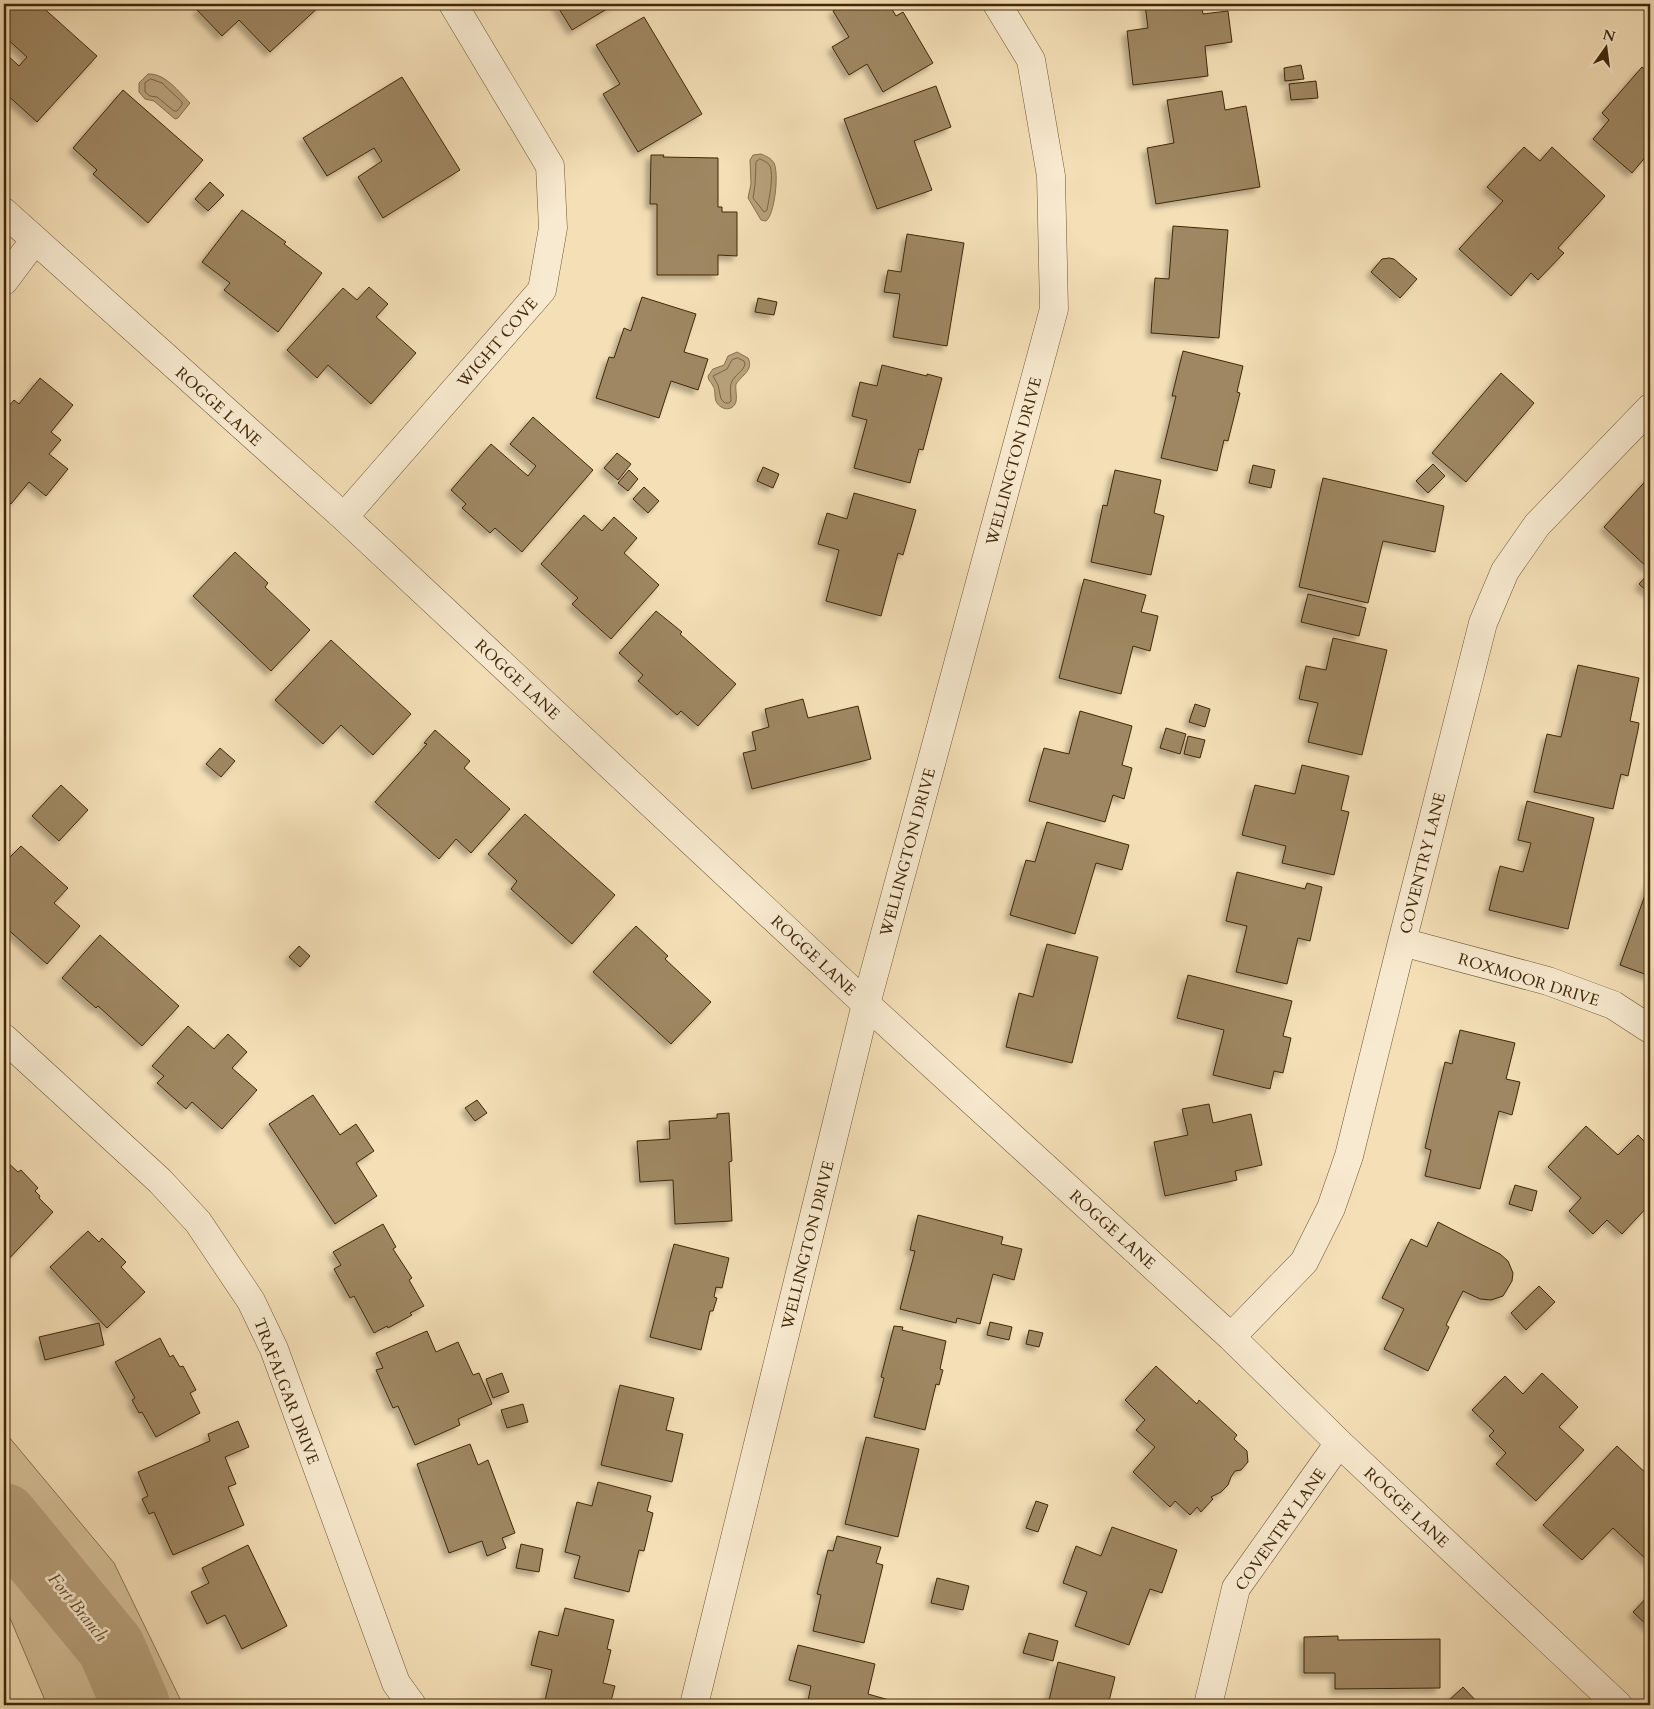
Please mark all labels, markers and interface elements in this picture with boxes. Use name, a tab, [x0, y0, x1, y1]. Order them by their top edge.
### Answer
north arrow	[1582, 22, 1632, 72]
text: N	[1601, 25, 1617, 47]
street label: WIGHT COVE	[452, 293, 543, 393]
street label: ROGGE LANE	[170, 362, 266, 451]
street label: WELLINGTON DRIVE	[981, 375, 1047, 549]
street label: ROGGE LANE	[470, 635, 565, 725]
street label: WELLINGTON DRIVE	[875, 766, 941, 940]
street label: COVENTRY LANE	[1395, 790, 1451, 936]
street label: ROGGE LANE	[766, 911, 861, 1001]
street label: ROXMOOR DRIVE	[1455, 948, 1602, 1012]
street label: WELLINGTON DRIVE	[776, 1158, 840, 1333]
street label: ROGGE LANE	[1064, 1185, 1160, 1274]
street label: TRAFALGAR DRIVE	[248, 1315, 324, 1468]
street label: ROGGE LANE	[1359, 1463, 1454, 1553]
street label: COVENTRY LANE	[1230, 1464, 1331, 1595]
water label: Fort Branch	[42, 1568, 113, 1647]

